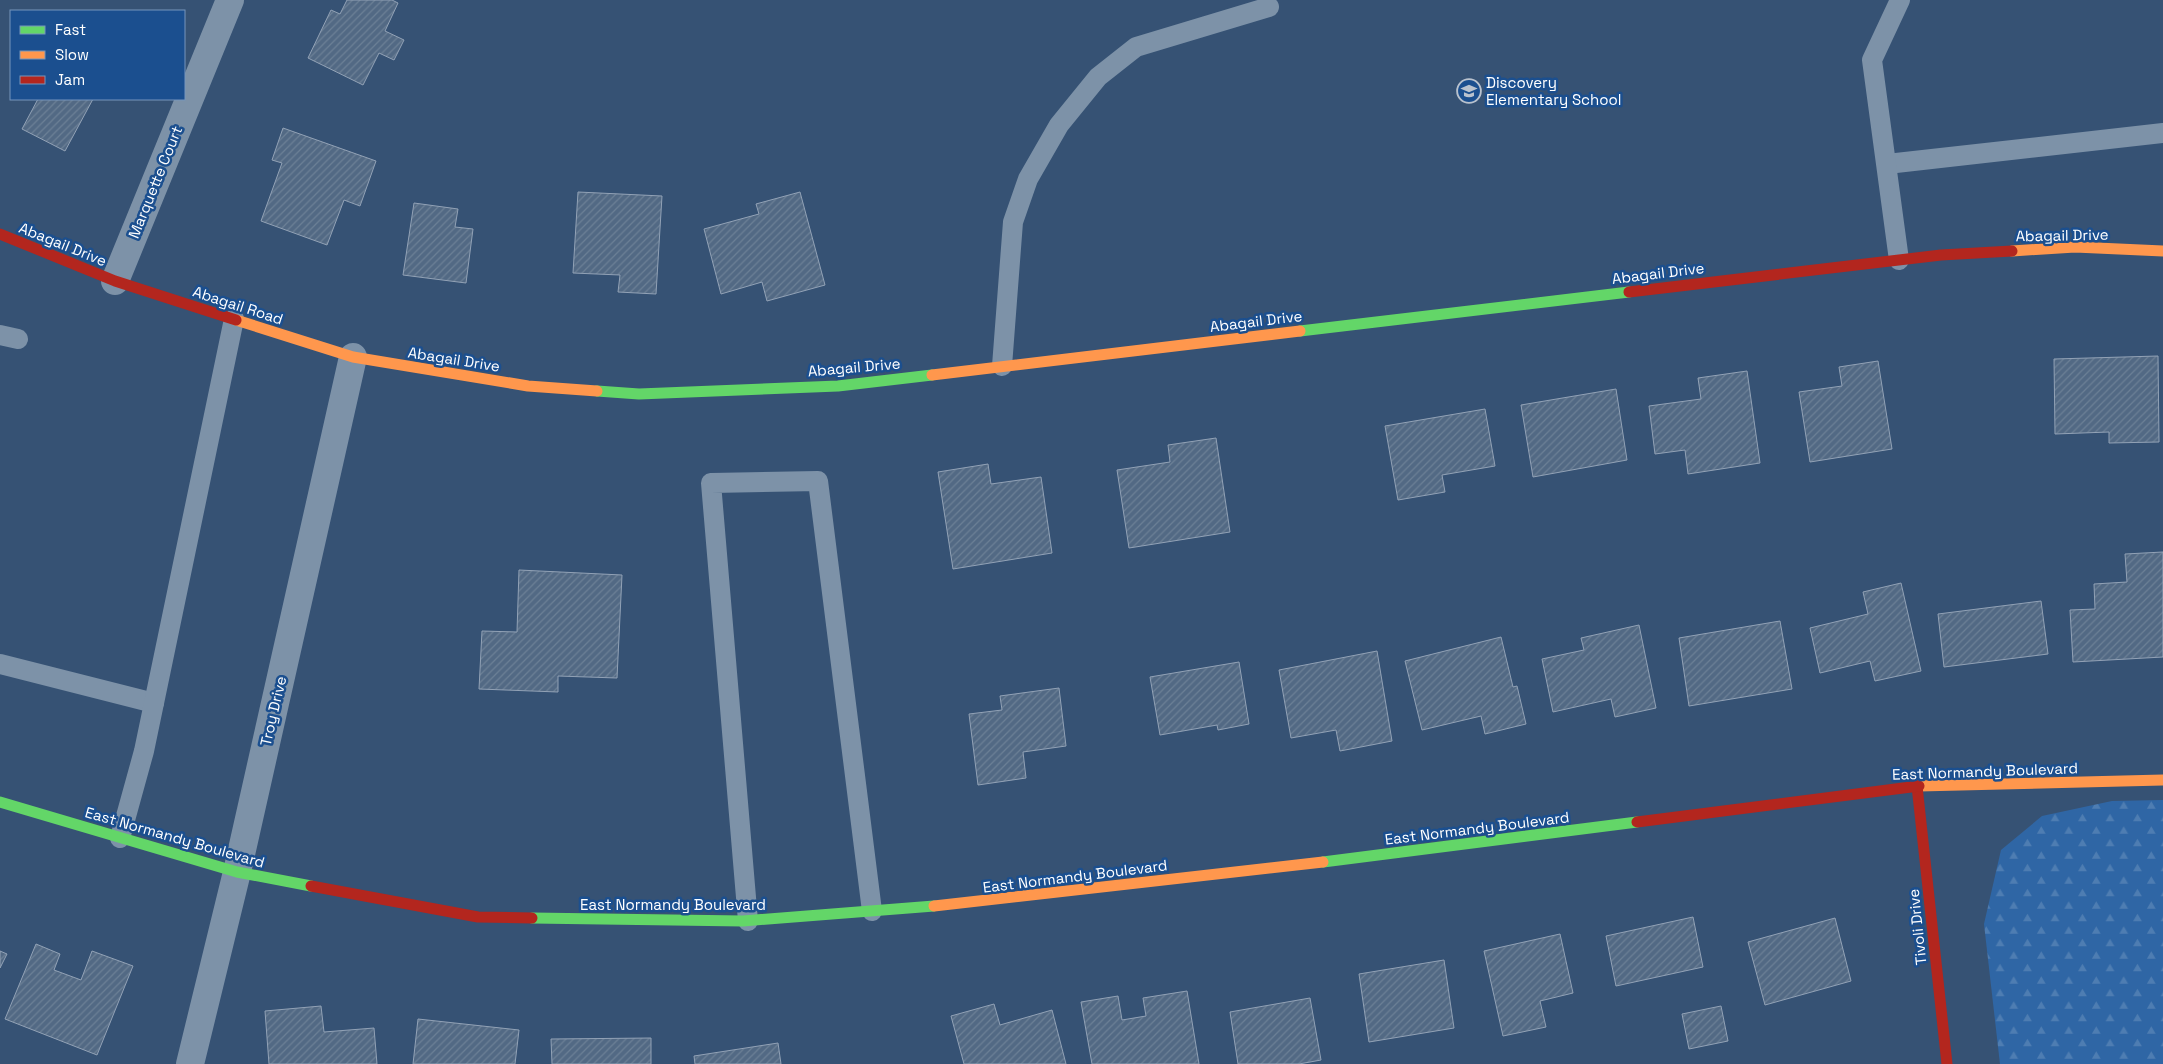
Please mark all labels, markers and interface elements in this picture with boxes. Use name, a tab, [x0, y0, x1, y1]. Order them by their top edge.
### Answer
legend	[10, 10, 185, 100]
text: Fast	[55, 20, 86, 39]
text: Slow	[55, 45, 89, 64]
text: Jam	[55, 70, 85, 89]
place label: Discovery Elementary School	[1486, 73, 1622, 109]
school or university icon: Discovery Elementary School	[1456, 78, 1482, 104]
street label: Marquette Court	[124, 123, 186, 241]
street label: Abagail Drive	[16, 218, 110, 270]
street label: Abagail Drive	[2015, 225, 2109, 245]
street label: Abagail Drive	[1611, 258, 1705, 288]
street label: Abagail Road	[190, 281, 286, 329]
street label: Abagail Drive	[1209, 306, 1303, 336]
street label: Abagail Drive	[407, 342, 501, 376]
street label: Abagail Drive	[807, 353, 901, 381]
street label: Troy Drive	[256, 674, 290, 748]
street label: East Normandy Boulevard	[1892, 758, 2078, 784]
street label: East Normandy Boulevard	[83, 802, 267, 872]
street label: East Normandy Boulevard	[1384, 807, 1570, 849]
street label: East Normandy Boulevard	[982, 855, 1168, 897]
street label: Tivoli Drive	[1904, 888, 1930, 966]
street label: East Normandy Boulevard	[580, 895, 766, 914]

